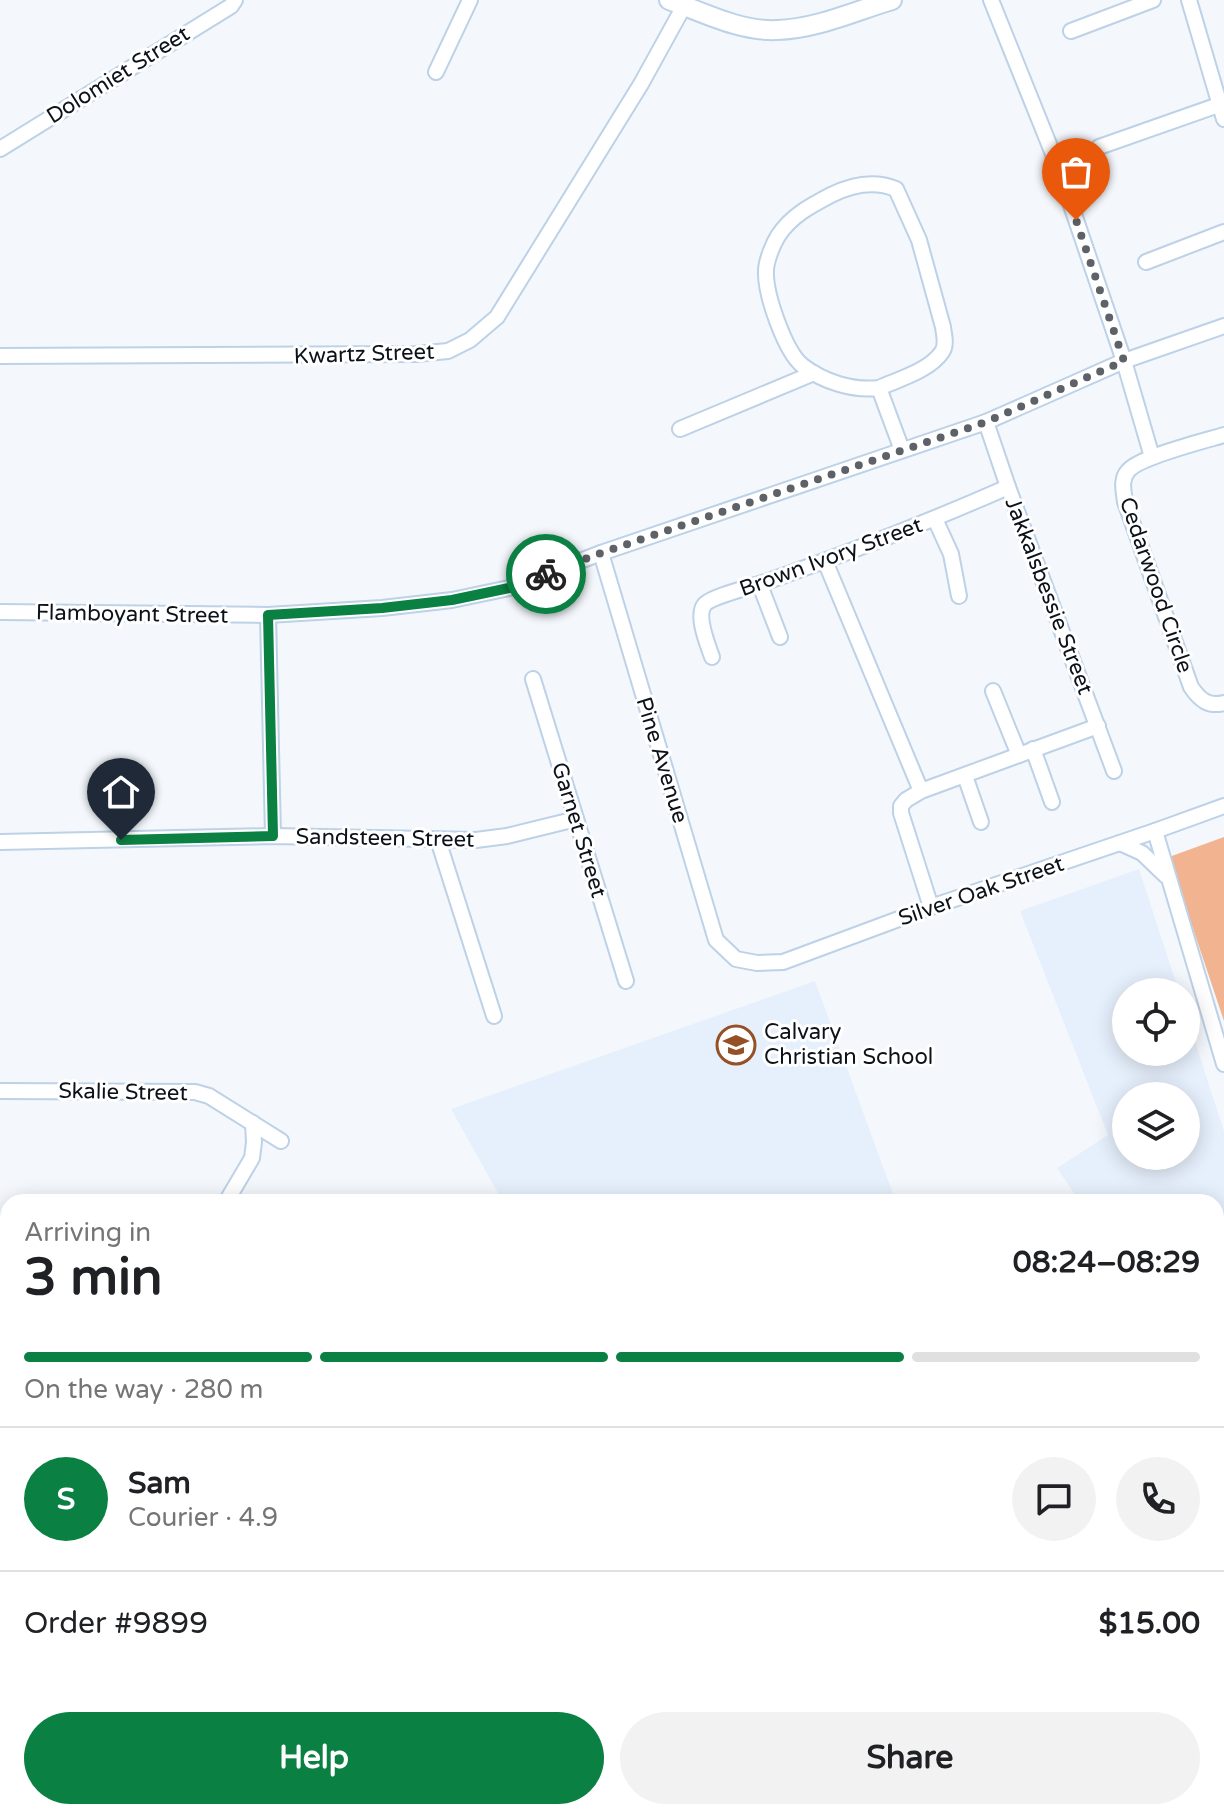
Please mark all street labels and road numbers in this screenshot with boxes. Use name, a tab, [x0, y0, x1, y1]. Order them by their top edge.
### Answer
street label: Dolomiet Street	[42, 21, 194, 129]
street label: Kwartz Street	[293, 339, 435, 369]
street label: Jakkalsbessie Street	[999, 494, 1099, 698]
street label: Cedarwood Circle	[1114, 494, 1198, 676]
street label: Brown Ivory Street	[736, 512, 926, 602]
street label: Flamboyant Street	[36, 599, 228, 629]
street label: Pine Avenue	[631, 694, 693, 826]
street label: Garnet Street	[546, 759, 612, 901]
street label: Sandsteen Street	[295, 823, 475, 853]
street label: Silver Oak Street	[895, 851, 1067, 931]
street label: Skalie Street	[58, 1078, 188, 1106]

